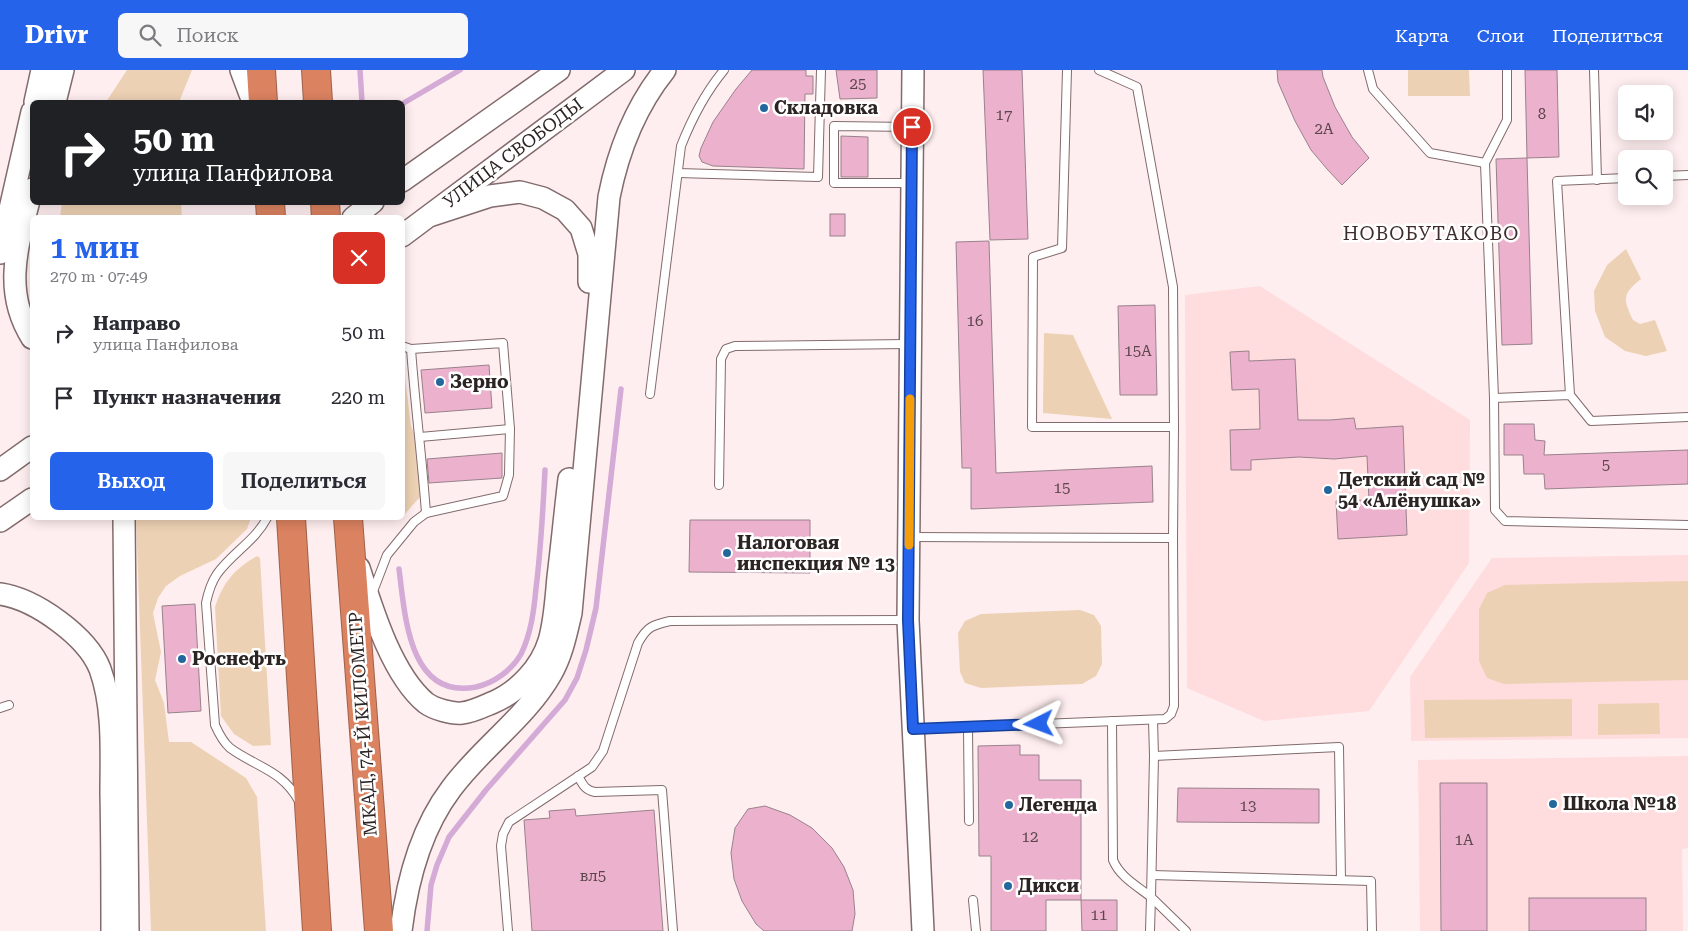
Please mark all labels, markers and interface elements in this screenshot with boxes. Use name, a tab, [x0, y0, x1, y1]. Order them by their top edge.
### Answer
search box	[118, 13, 468, 58]
text: Drivr	[25, 21, 88, 49]
icon: search	[136, 21, 164, 49]
text: Поиск	[176, 24, 239, 47]
text: Карта	[1395, 25, 1449, 46]
text: Слои	[1477, 25, 1524, 46]
text: Поделиться	[1552, 25, 1663, 46]
house number: 25	[850, 75, 866, 93]
map controls	[1618, 85, 1673, 205]
button: sound	[1618, 85, 1673, 140]
street label: УЛИЦА СВОБОДЫ	[439, 93, 587, 212]
place label: Складовка	[774, 97, 879, 118]
marker: Складовка	[758, 102, 770, 114]
house number: 8	[1538, 105, 1546, 123]
pin	[891, 106, 933, 148]
house number: 17	[996, 106, 1012, 124]
icon: arrive	[898, 113, 926, 141]
text: 50 m	[133, 119, 215, 160]
icon: right	[50, 120, 115, 185]
house number: 2A	[1315, 120, 1334, 138]
button: search	[1618, 150, 1673, 205]
text: улица Панфилова	[133, 161, 333, 186]
district label: НОВОБУТАКОВО	[1343, 222, 1519, 245]
text: 1 мин	[50, 230, 139, 265]
button: close	[333, 232, 385, 284]
text: 270 m · 07:49	[50, 267, 148, 286]
text: Направо	[93, 312, 180, 335]
house number: 16	[967, 312, 983, 330]
icon: right	[50, 319, 78, 347]
text: 50 m	[342, 321, 385, 344]
text: улица Панфилова	[93, 335, 238, 354]
house number: 15A	[1124, 342, 1152, 360]
place label: Зерно	[450, 371, 509, 392]
marker: Зерно	[434, 376, 446, 388]
icon: arrive	[50, 384, 78, 412]
text: Пункт назначения	[93, 386, 281, 409]
text: 220 m	[331, 386, 385, 409]
button: Выход	[50, 452, 213, 510]
button: Поделиться	[223, 452, 385, 510]
house number: 5	[1602, 456, 1610, 474]
place label: Детский сад № 54 «Алёнушка»	[1338, 469, 1485, 511]
house number: 15	[1054, 479, 1070, 497]
marker: Детский сад № 54 «Алёнушка»	[1322, 484, 1334, 496]
place label: Налоговая инспекция № 13	[737, 532, 895, 574]
marker: Налоговая инспекция № 13	[721, 547, 733, 559]
street label: МКАД, 74-Й КИЛОМЕТР	[344, 611, 381, 837]
place label: Роснефть	[192, 648, 286, 669]
marker: Роснефть	[176, 653, 188, 665]
position arrow	[1012, 697, 1064, 749]
place label: Школа №18	[1563, 793, 1676, 814]
place label: Легенда	[1019, 794, 1097, 815]
house number: 13	[1240, 797, 1256, 815]
marker: Школа №18	[1547, 798, 1559, 810]
marker: Легенда	[1003, 799, 1015, 811]
house number: 12	[1022, 828, 1038, 846]
house number: 1А	[1455, 831, 1474, 849]
house number: вл5	[580, 867, 606, 885]
place label: Дикси	[1018, 875, 1079, 896]
marker: Дикси	[1002, 880, 1014, 892]
house number: 11	[1091, 906, 1107, 924]

